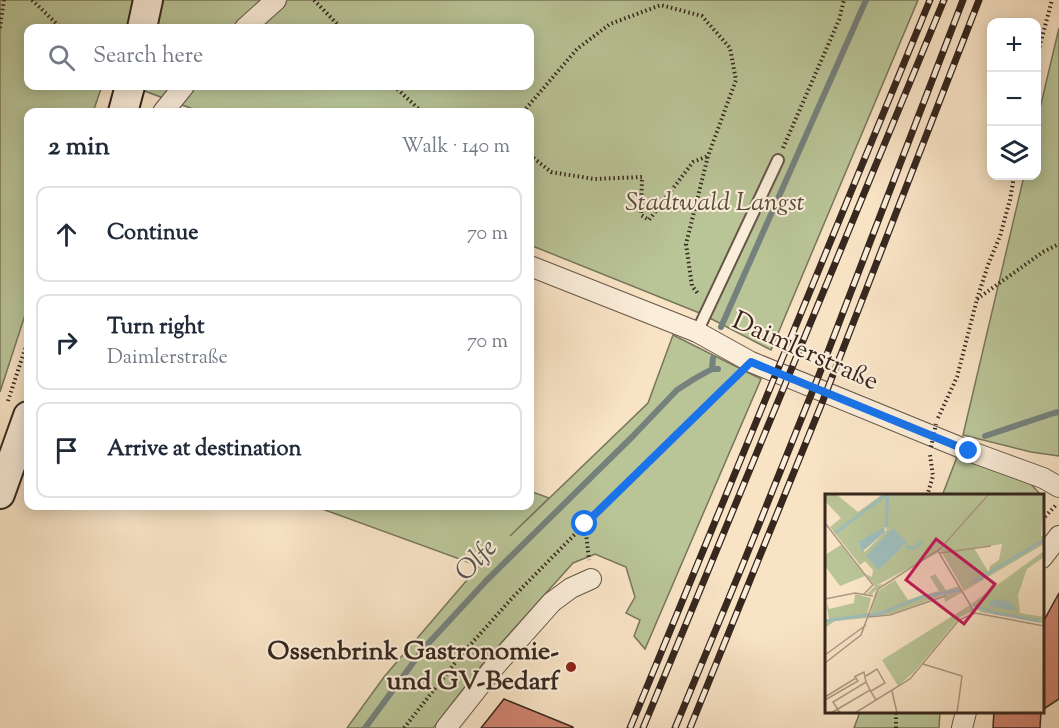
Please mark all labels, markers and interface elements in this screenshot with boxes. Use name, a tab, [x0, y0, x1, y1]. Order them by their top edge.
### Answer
map controls	[987, 18, 1041, 180]
button: +	[987, 18, 1041, 72]
search box	[24, 24, 534, 90]
icon: search	[45, 41, 78, 74]
text: Search here	[93, 41, 203, 73]
button: −	[987, 72, 1041, 126]
button: layers	[987, 126, 1041, 180]
text: 2 min	[48, 129, 110, 166]
text: Walk · 140 m	[401, 133, 510, 162]
park label: Stadtwald Langst	[625, 185, 805, 222]
icon: ahead	[50, 218, 83, 251]
text: Continue	[107, 218, 198, 250]
text: 70 m	[467, 220, 508, 249]
street label: Daimlerstraße	[726, 303, 884, 401]
text: Turn right	[107, 312, 204, 344]
icon: right	[50, 326, 83, 359]
text: 70 m	[467, 328, 508, 357]
text: Daimlerstraße	[107, 344, 228, 373]
icon: arrive	[50, 434, 83, 467]
text: Arrive at destination	[107, 434, 302, 466]
route end	[955, 437, 981, 463]
inset map	[825, 494, 1044, 713]
route start	[571, 510, 597, 536]
water label: Olfe	[447, 531, 507, 591]
place label: Ossenbrink Gastronomie- und GV-Bedarf	[267, 634, 561, 701]
marker: Ossenbrink Gastronomie- und GV-Bedarf	[564, 660, 578, 674]

